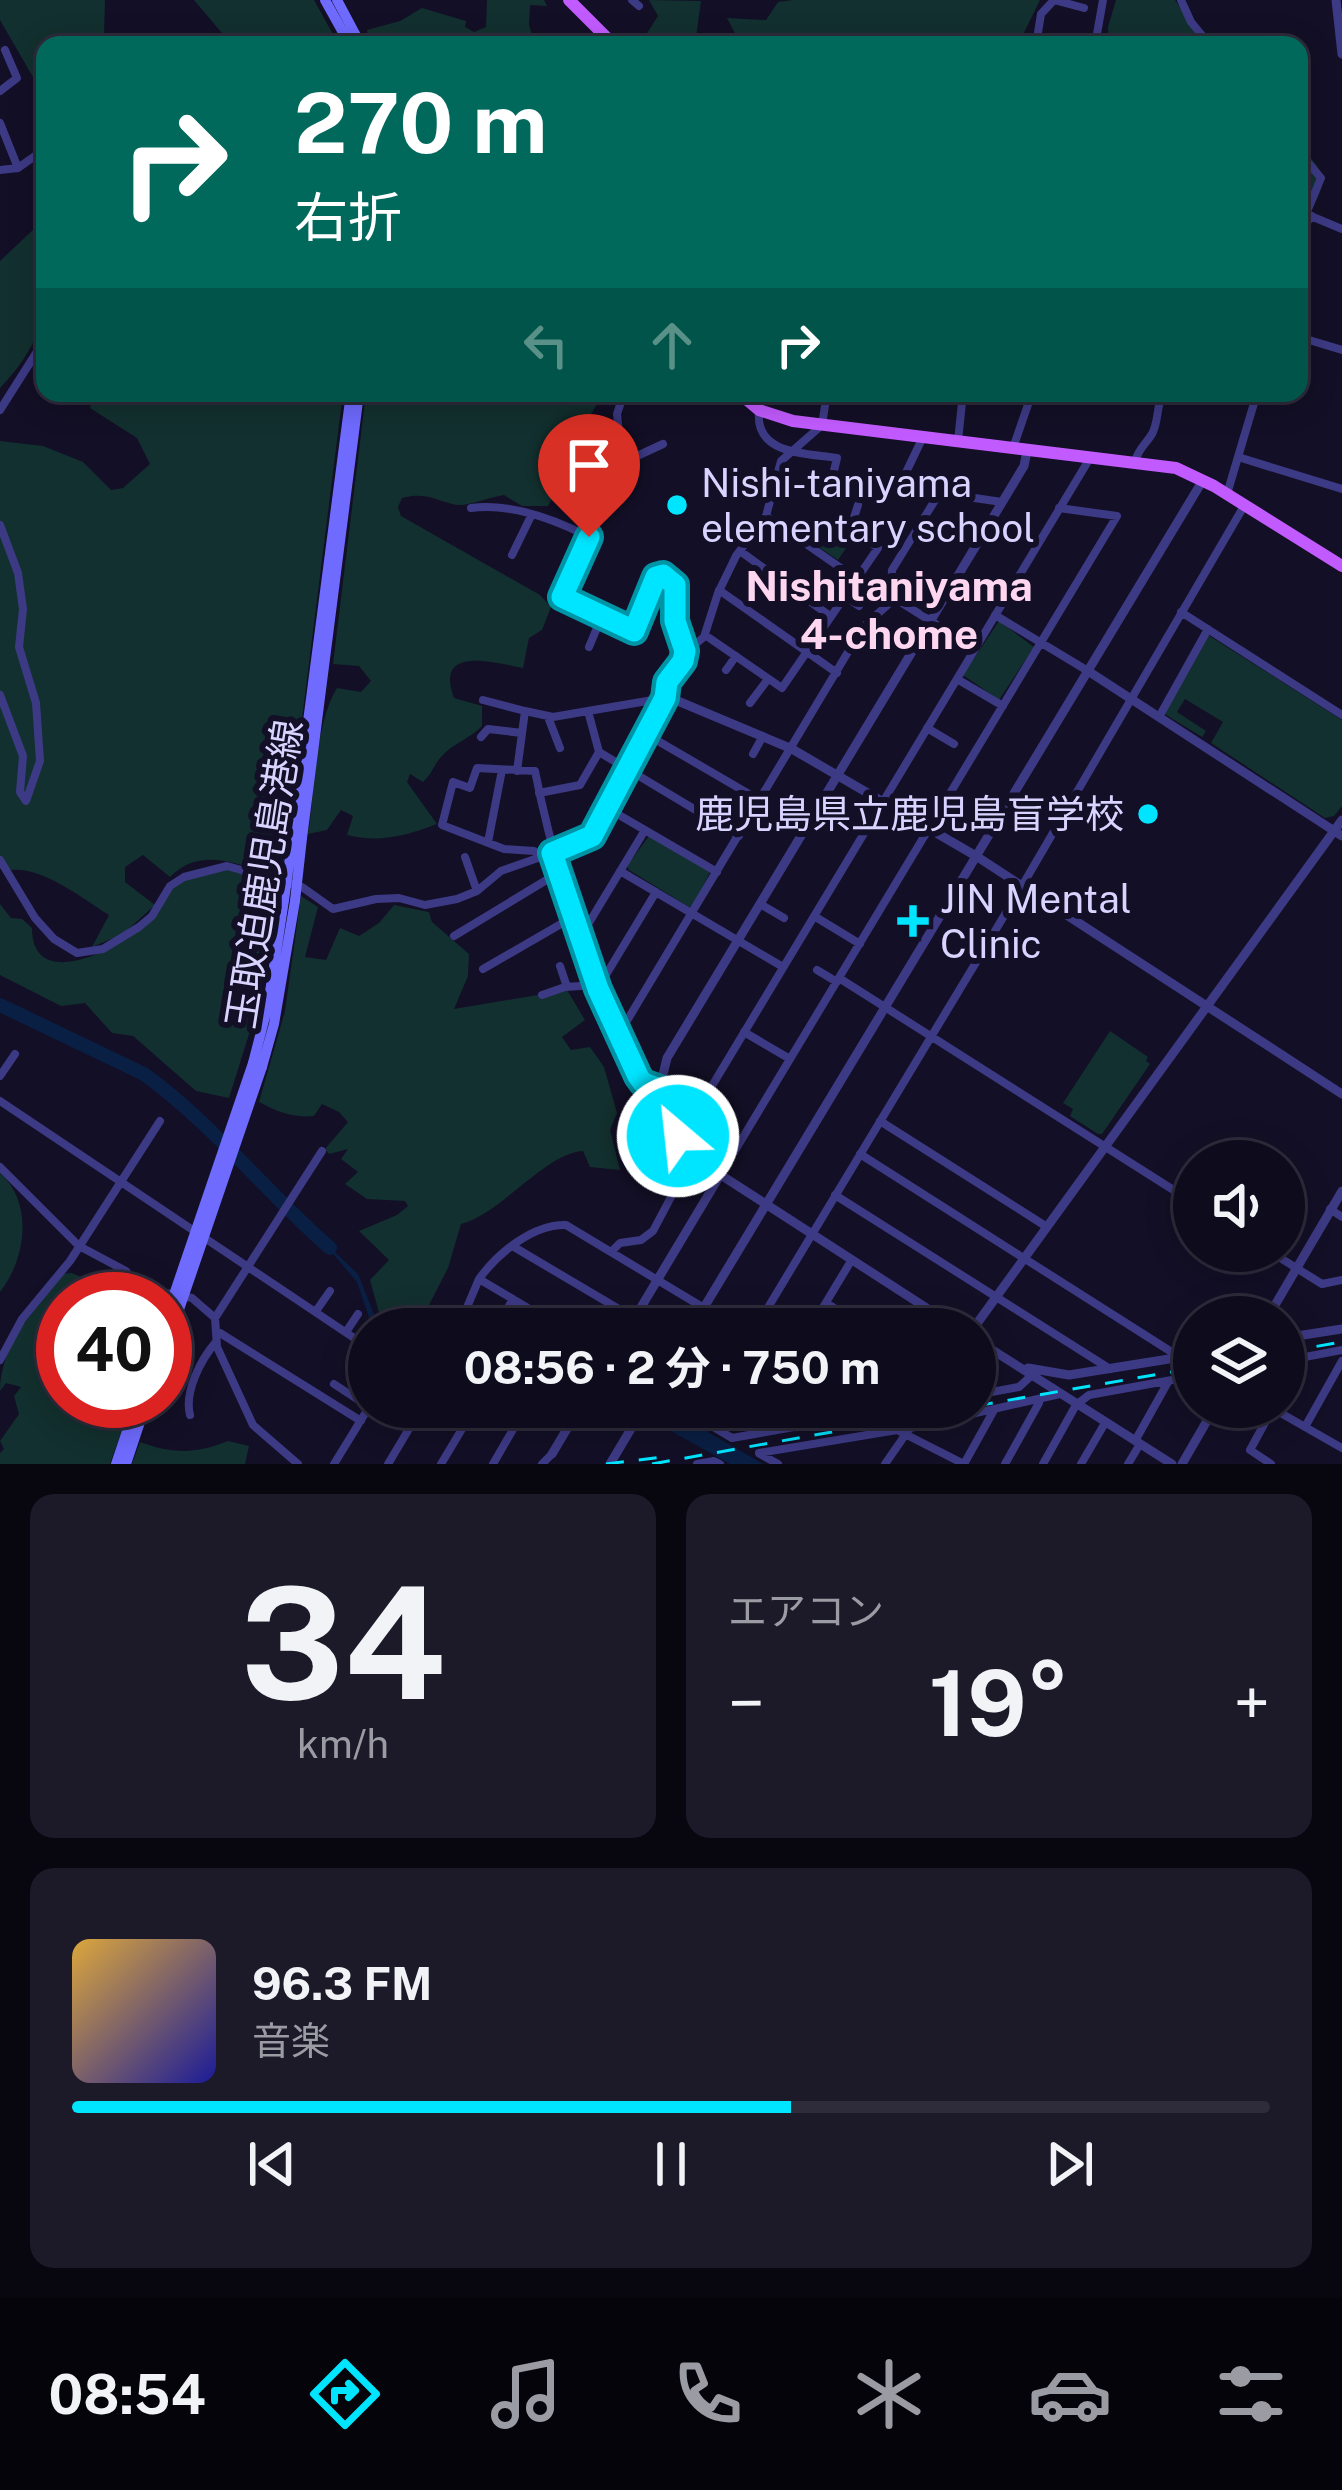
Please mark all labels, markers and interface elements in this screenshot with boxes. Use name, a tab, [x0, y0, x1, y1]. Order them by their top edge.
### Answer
text: 270 m	[294, 73, 547, 172]
icon: right	[96, 84, 252, 240]
text: 右折	[294, 186, 402, 249]
icon: left	[513, 312, 579, 378]
icon: ahead	[639, 312, 705, 378]
icon: right	[765, 312, 831, 378]
pin	[538, 414, 640, 537]
icon: arrive	[556, 432, 622, 498]
place label: Nishi-taniyama elementary school	[701, 460, 1035, 551]
marker: Nishi-taniyama elementary school	[664, 492, 690, 518]
district label: Nishitaniyama 4-chome	[745, 561, 1033, 658]
street label: 玉取迫鹿児島港線	[217, 716, 311, 1032]
place label: 鹿児島県立鹿児島盲学校	[695, 791, 1124, 837]
marker: 鹿児島県立鹿児島盲学校	[1135, 801, 1161, 827]
place label: JIN Mental Clinic	[940, 876, 1132, 967]
marker: JIN Mental Clinic	[897, 905, 929, 937]
position arrow	[615, 1073, 741, 1199]
map controls	[1173, 1140, 1305, 1428]
button: sound	[1173, 1140, 1305, 1272]
speed limit sign: 40	[36, 1272, 192, 1428]
button: layers	[1173, 1296, 1305, 1428]
text: 08:56 · 2 分 · 750 m	[464, 1341, 880, 1394]
text: 34	[240, 1551, 446, 1734]
text: エアコン	[728, 1588, 884, 1634]
text: 19°	[929, 1650, 1069, 1756]
text: −	[728, 1664, 765, 1742]
text: +	[1233, 1664, 1270, 1742]
text: km/h	[297, 1721, 389, 1767]
text: 96.3 FM	[252, 1957, 432, 2010]
text: 音楽	[252, 2018, 330, 2064]
icon: previous	[239, 2131, 305, 2197]
icon: pause	[638, 2131, 704, 2197]
icon: next	[1037, 2131, 1103, 2197]
icon: directions	[303, 2352, 387, 2436]
icon: music	[484, 2352, 568, 2436]
icon: phone	[666, 2352, 750, 2436]
icon: climate	[847, 2352, 931, 2436]
icon: car	[1028, 2352, 1112, 2436]
icon: filters	[1209, 2352, 1293, 2436]
text: 08:54	[49, 2363, 206, 2426]

